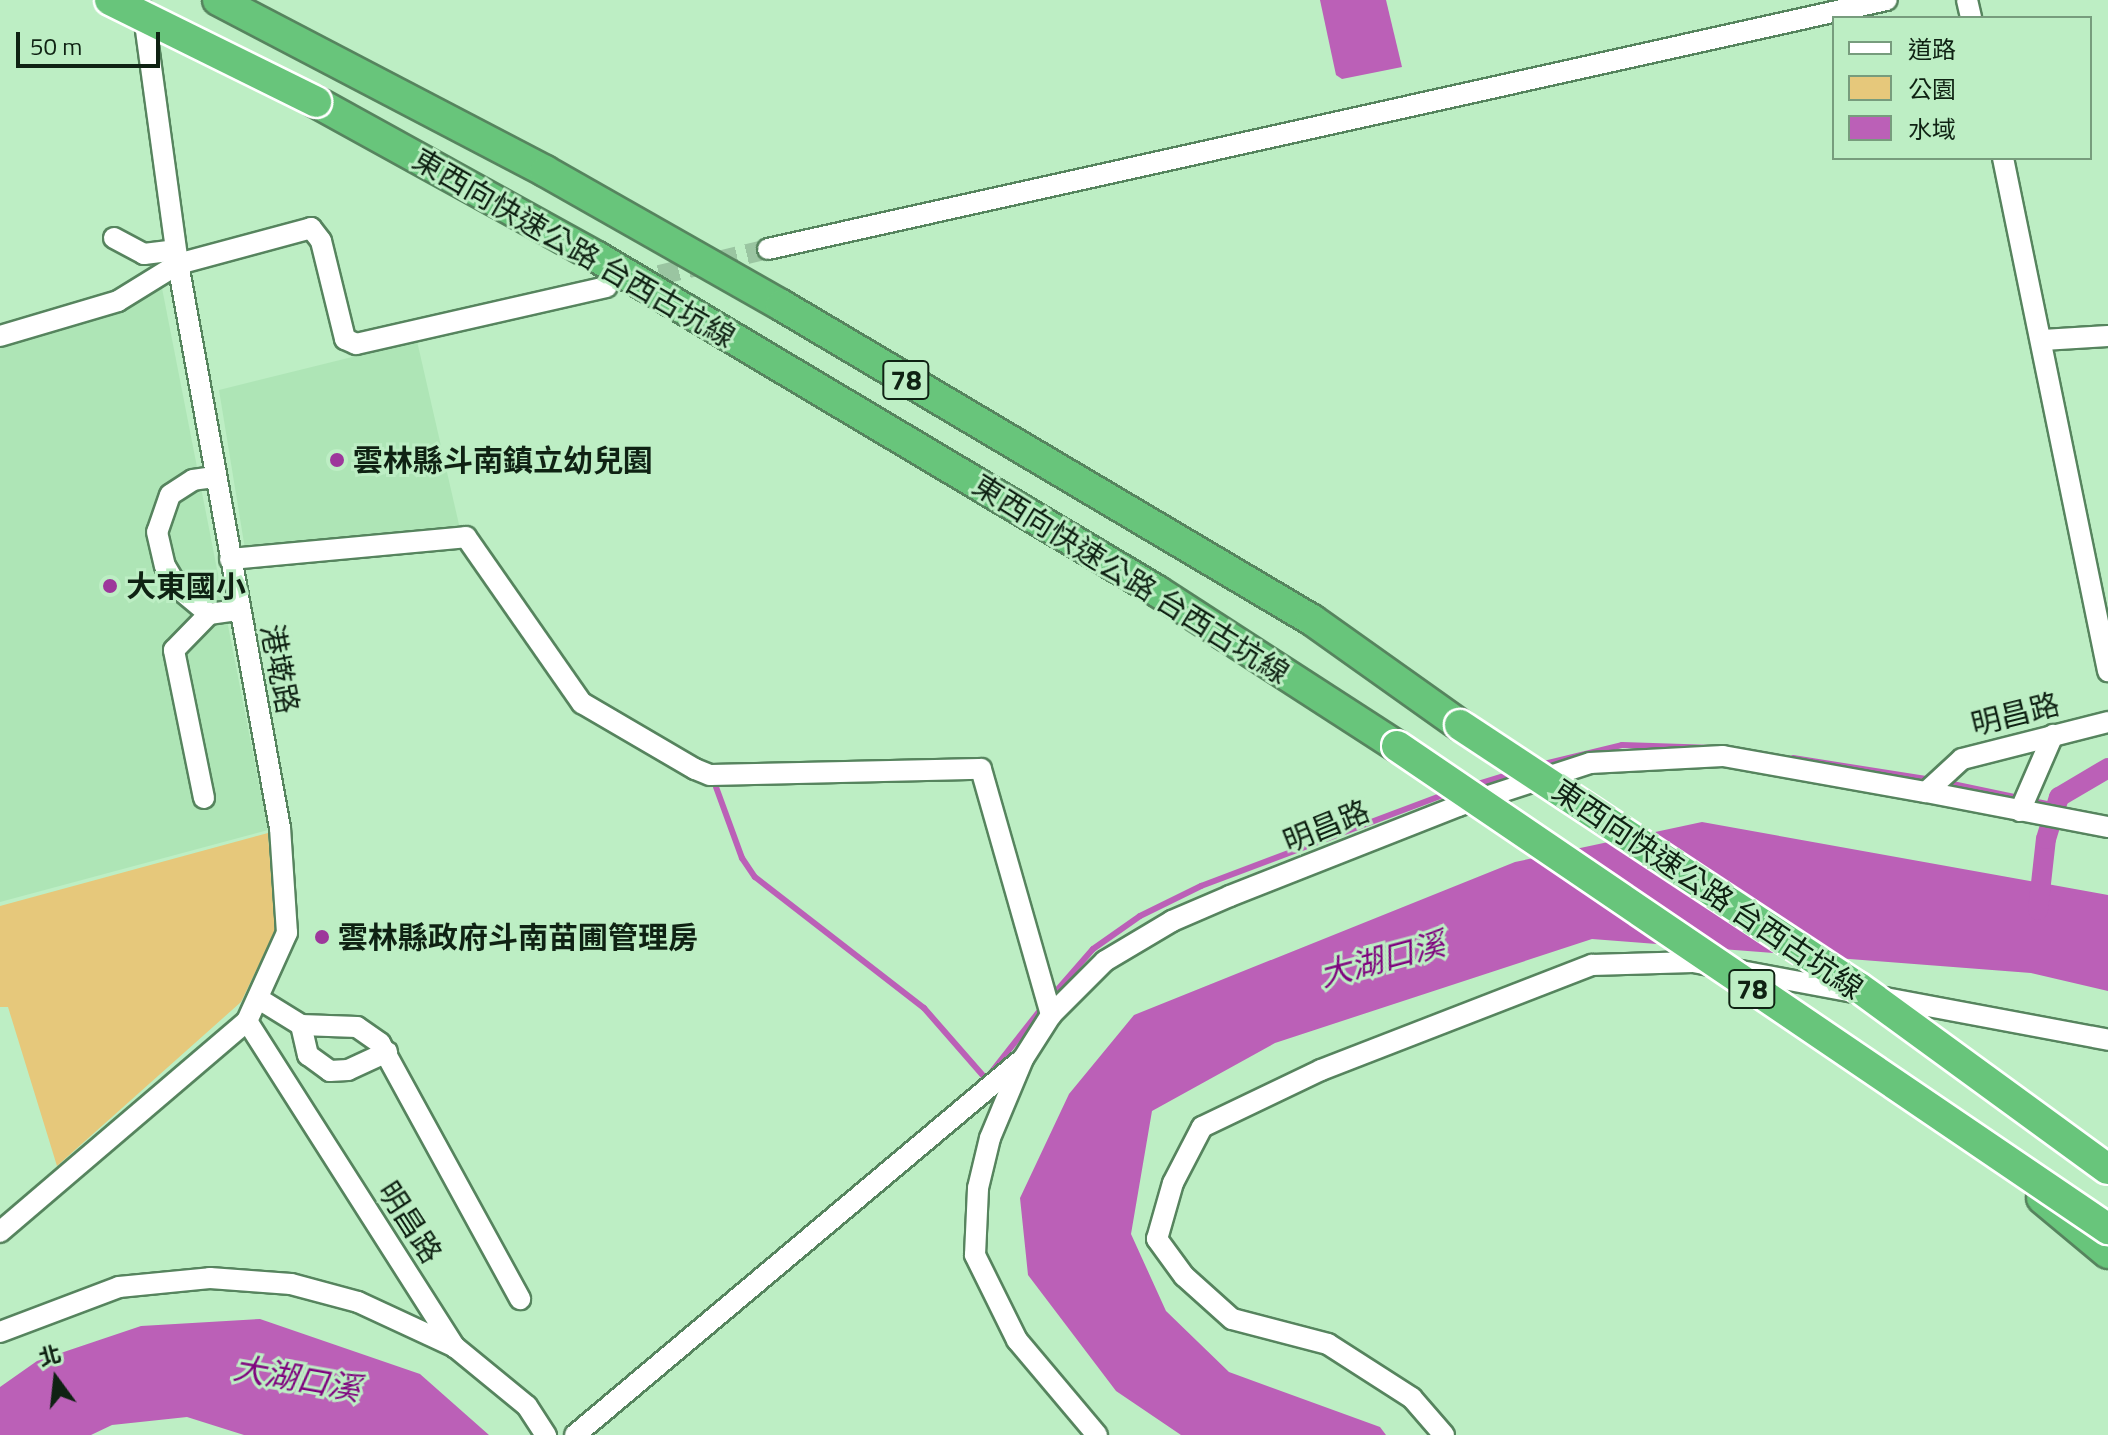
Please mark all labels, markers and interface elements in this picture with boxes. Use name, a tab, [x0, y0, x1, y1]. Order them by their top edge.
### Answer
scale bar	[20, 16, 164, 66]
legend	[1832, 16, 2092, 160]
text: 50 m	[30, 28, 82, 64]
text: 道路	[1908, 31, 1956, 67]
text: 公園	[1908, 71, 1956, 107]
text: 水域	[1908, 111, 1956, 147]
street label: 東西向快速公路 台西古坑線	[406, 141, 742, 355]
road number: 78	[882, 356, 930, 404]
place label: 雲林縣斗南鎮立幼兒園	[353, 442, 653, 478]
marker: 雲林縣斗南鎮立幼兒園	[328, 451, 346, 469]
street label: 東西向快速公路 台西古坑線	[966, 467, 1296, 691]
place label: 大東國小	[126, 568, 246, 604]
marker: 大東國小	[101, 577, 119, 595]
street label: 港墘路	[254, 621, 306, 717]
street label: 明昌路	[1967, 686, 2063, 742]
street label: 東西向快速公路 台西古坑線	[1546, 772, 1870, 1006]
street label: 明昌路	[1278, 792, 1374, 860]
place label: 雲林縣政府斗南苗圃管理房	[338, 919, 698, 955]
water label: 大湖口溪	[1315, 924, 1449, 994]
marker: 雲林縣政府斗南苗圃管理房	[313, 928, 331, 946]
road number: 78	[1728, 965, 1776, 1013]
street label: 明昌路	[370, 1174, 450, 1270]
text: 北	[35, 1337, 65, 1375]
north arrow	[16, 1339, 96, 1419]
water label: 大湖口溪	[231, 1348, 363, 1408]

